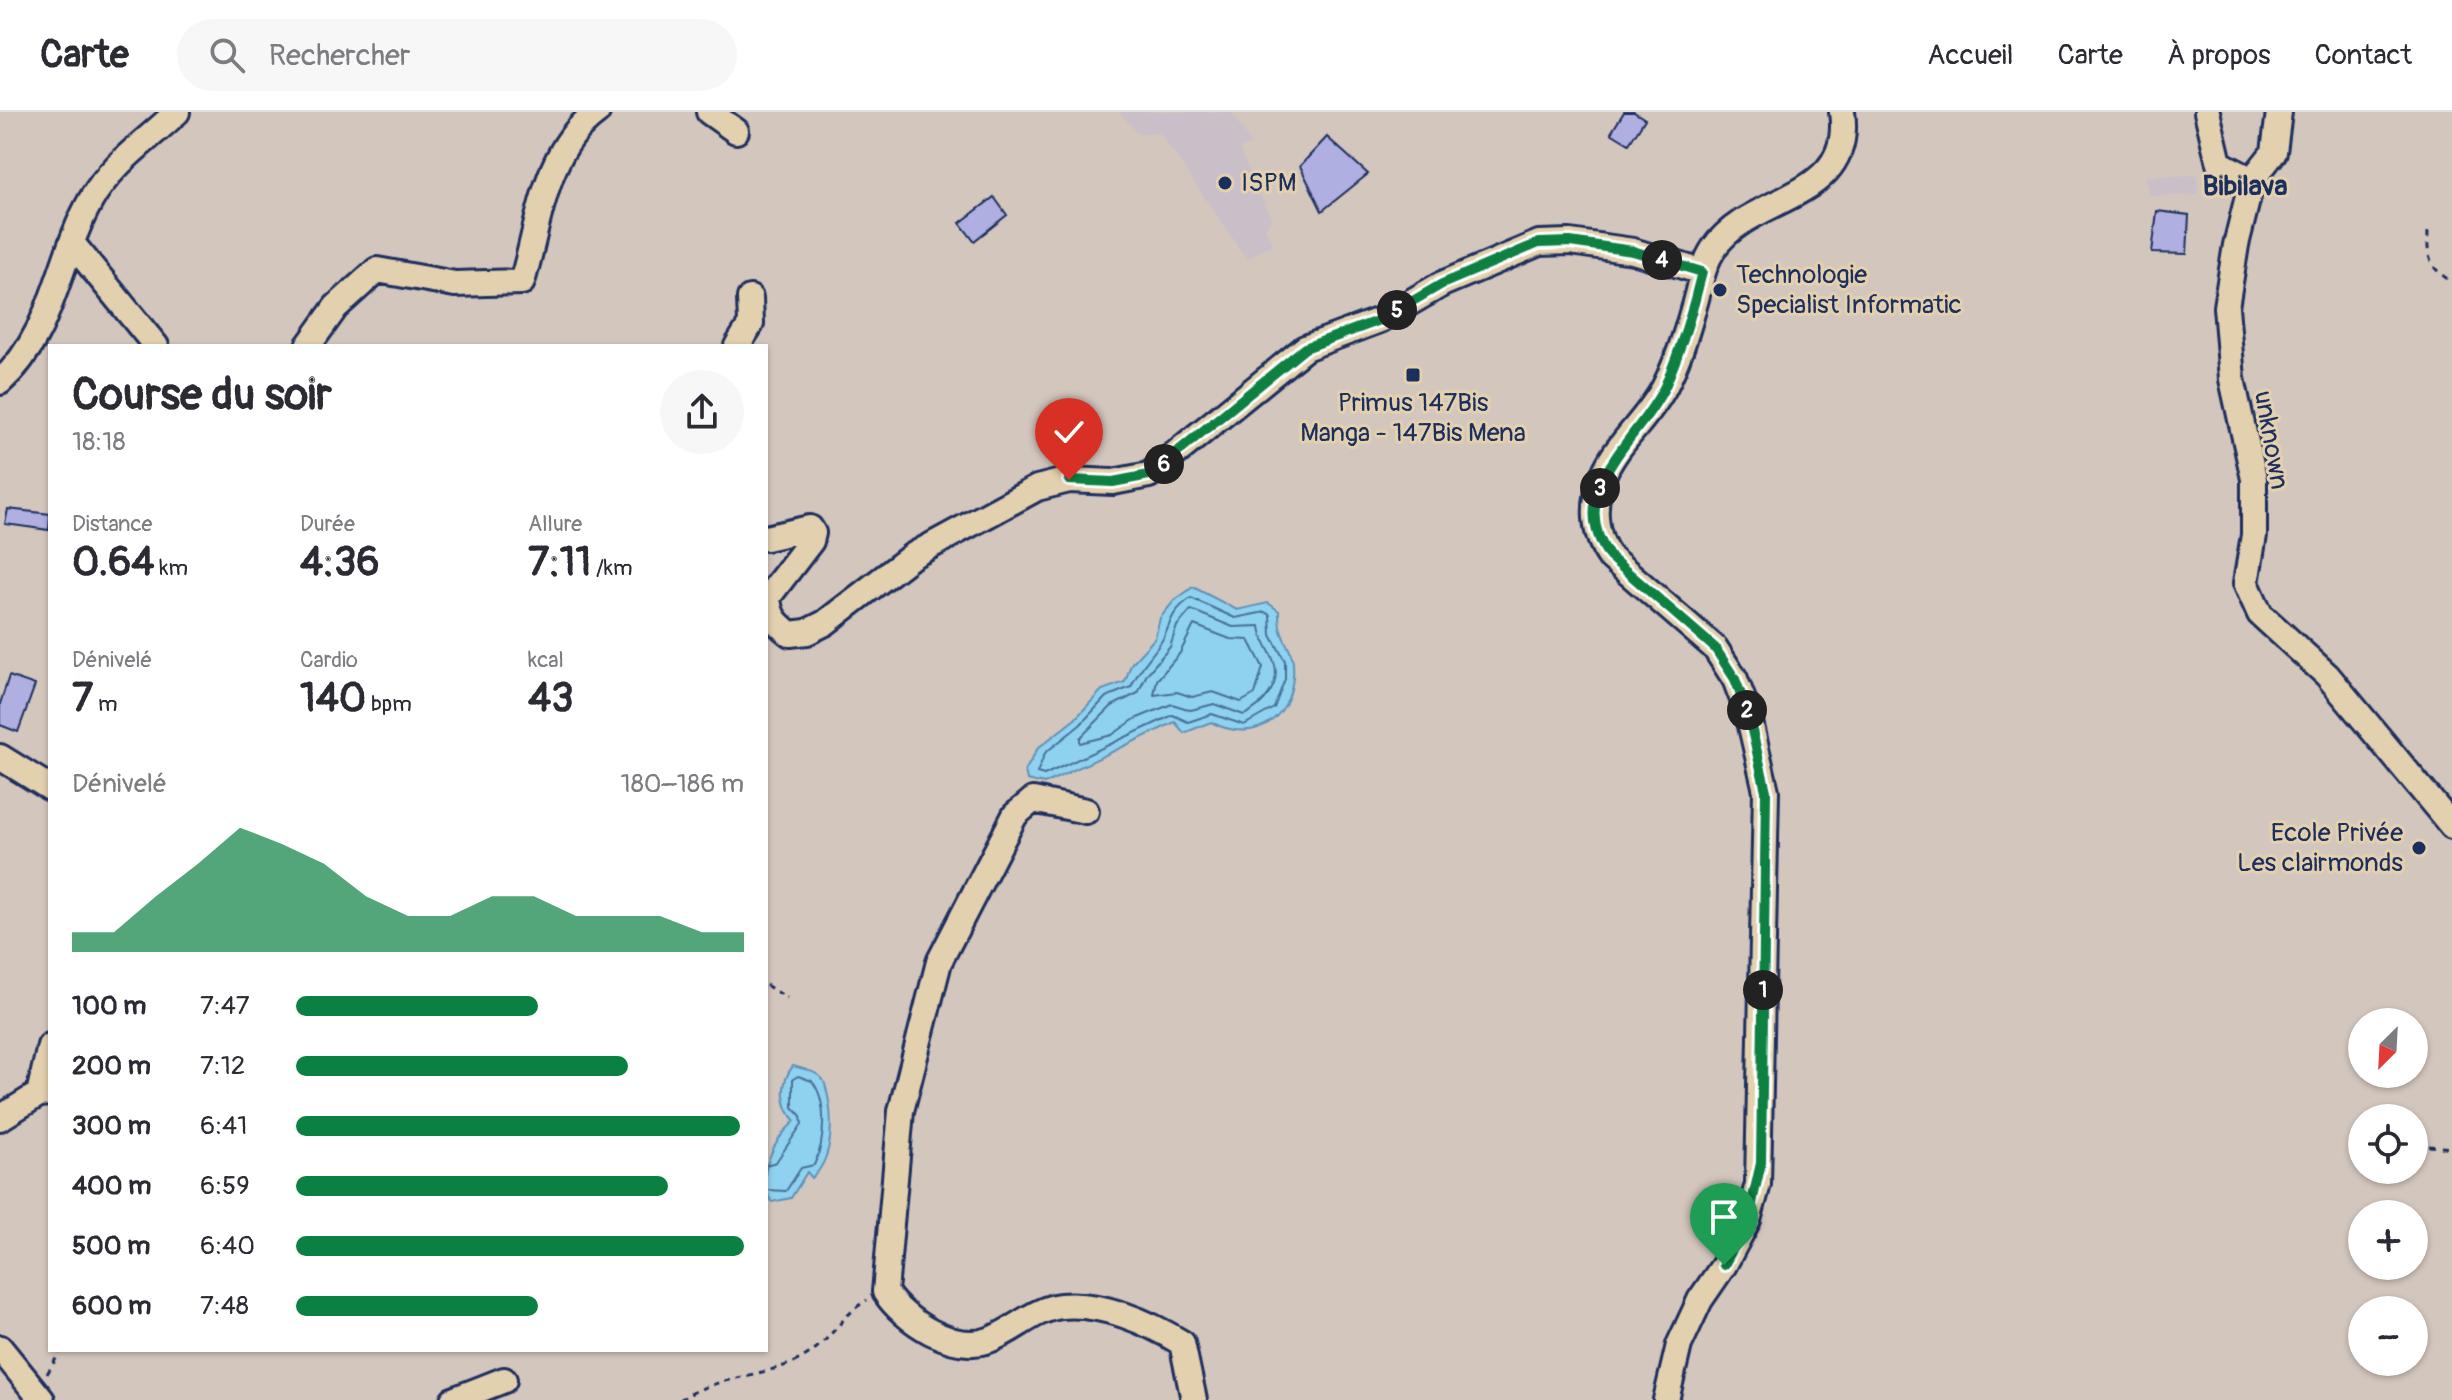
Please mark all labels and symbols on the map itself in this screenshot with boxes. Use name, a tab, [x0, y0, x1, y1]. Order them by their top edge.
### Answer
place label: ISPM	[1241, 167, 1297, 199]
district label: Bibilava	[2203, 169, 2287, 204]
marker: ISPM	[1216, 174, 1234, 192]
pin: 4	[1642, 240, 1682, 280]
place label: Technologie Specialist Informatic	[1736, 259, 1962, 321]
marker: Technologie Specialist Informatic	[1711, 281, 1729, 299]
pin: 5	[1377, 290, 1417, 330]
marker: Primus 147Bis Manga - 147Bis Mena	[1404, 366, 1422, 384]
place label: Primus 147Bis Manga - 147Bis Mena	[1300, 387, 1526, 449]
street label: unknown	[2247, 388, 2295, 492]
pin	[1035, 398, 1103, 480]
pin: 6	[1144, 444, 1184, 484]
pin: 3	[1580, 468, 1620, 508]
pin: 2	[1727, 690, 1767, 730]
place label: Ecole Privée Les clairmonds	[2237, 817, 2403, 879]
marker: Ecole Privée Les clairmonds	[2410, 839, 2428, 857]
pin: 1	[1743, 970, 1783, 1010]
north arrow	[2348, 1008, 2428, 1088]
pin	[1690, 1183, 1758, 1265]

